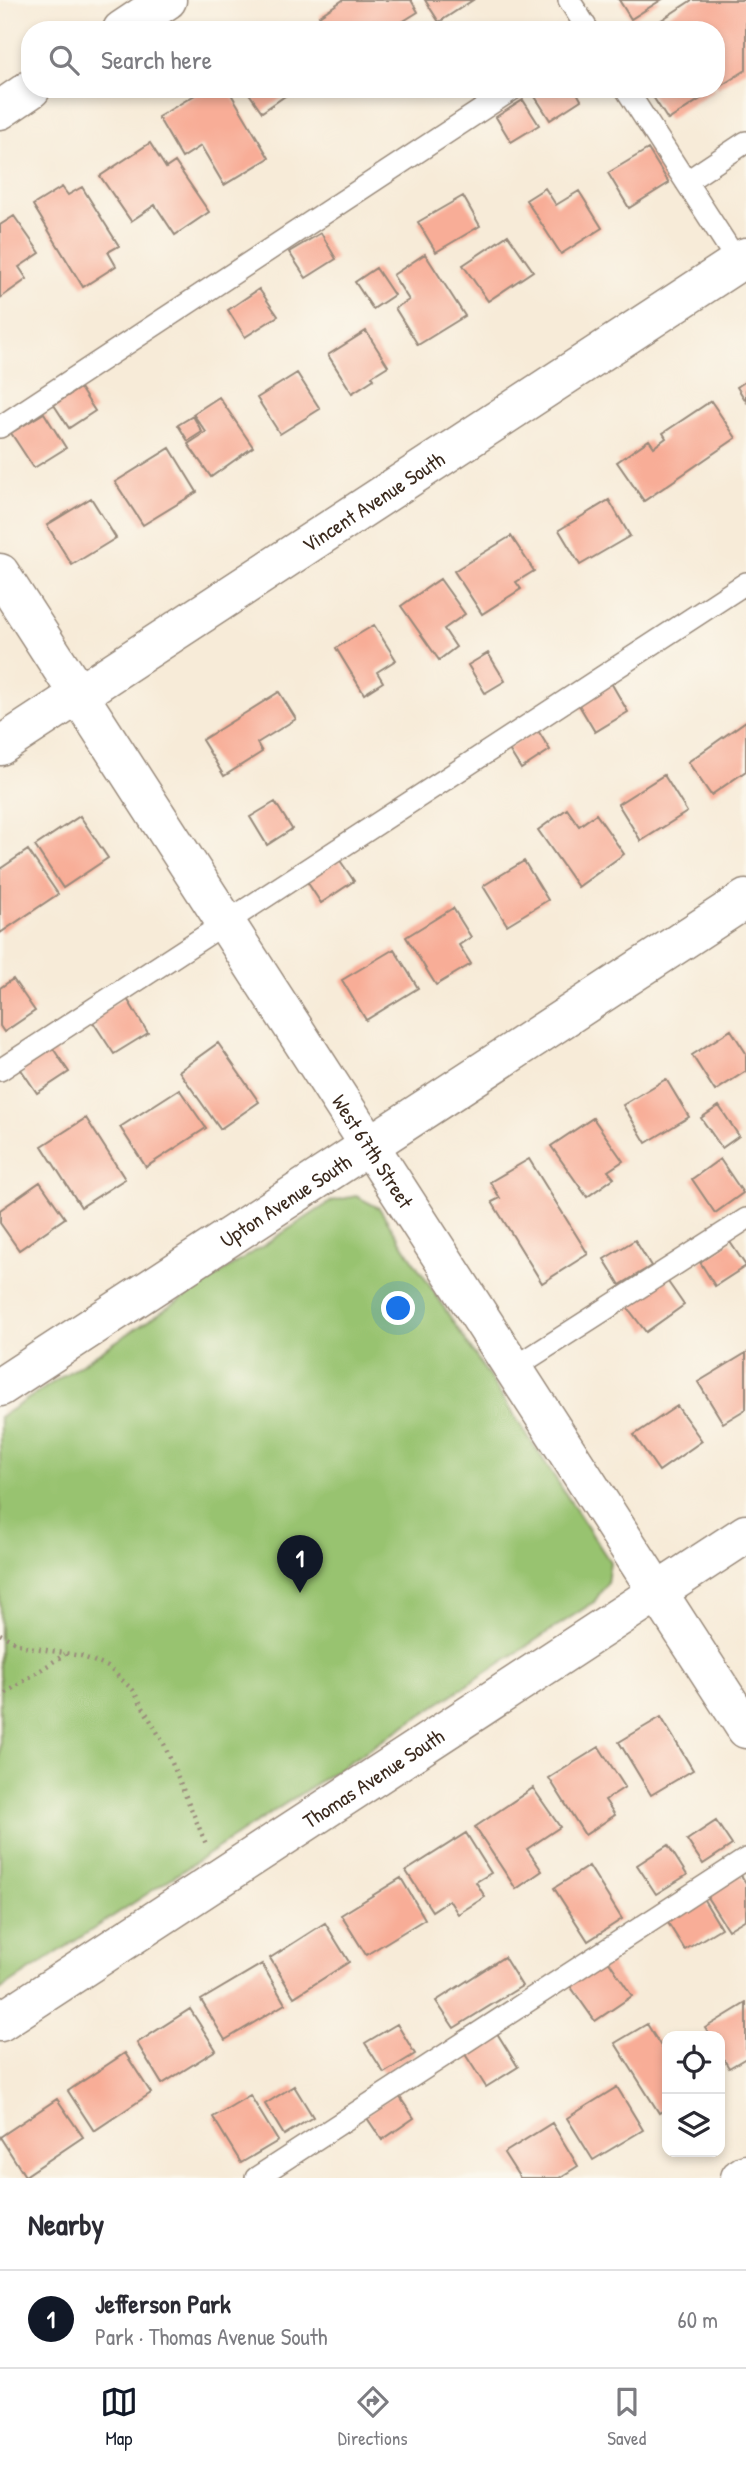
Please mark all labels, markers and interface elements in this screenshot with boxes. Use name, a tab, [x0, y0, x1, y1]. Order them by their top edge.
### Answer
search box	[21, 21, 725, 98]
icon: search	[45, 41, 83, 79]
text: Search here	[101, 42, 212, 77]
street label: Vincent Avenue South	[296, 444, 450, 559]
street label: West 67th Street	[326, 1089, 421, 1214]
street label: Upton Avenue South	[214, 1147, 357, 1254]
your location	[381, 1291, 415, 1325]
pin: 1	[277, 1535, 323, 1593]
street label: Thomas Avenue South	[297, 1721, 450, 1835]
map controls	[662, 2031, 725, 2157]
button: locate	[662, 2031, 725, 2094]
button: layers	[662, 2094, 725, 2157]
text: Nearby	[28, 2204, 104, 2244]
text: Jefferson Park	[95, 2286, 231, 2321]
text: 1	[47, 2304, 55, 2335]
text: 60 m	[678, 2304, 718, 2335]
text: Park · Thomas Avenue South	[95, 2321, 327, 2352]
tab: Map	[100, 2383, 138, 2451]
tab: Directions	[338, 2383, 408, 2451]
tab: Saved	[607, 2383, 646, 2451]

